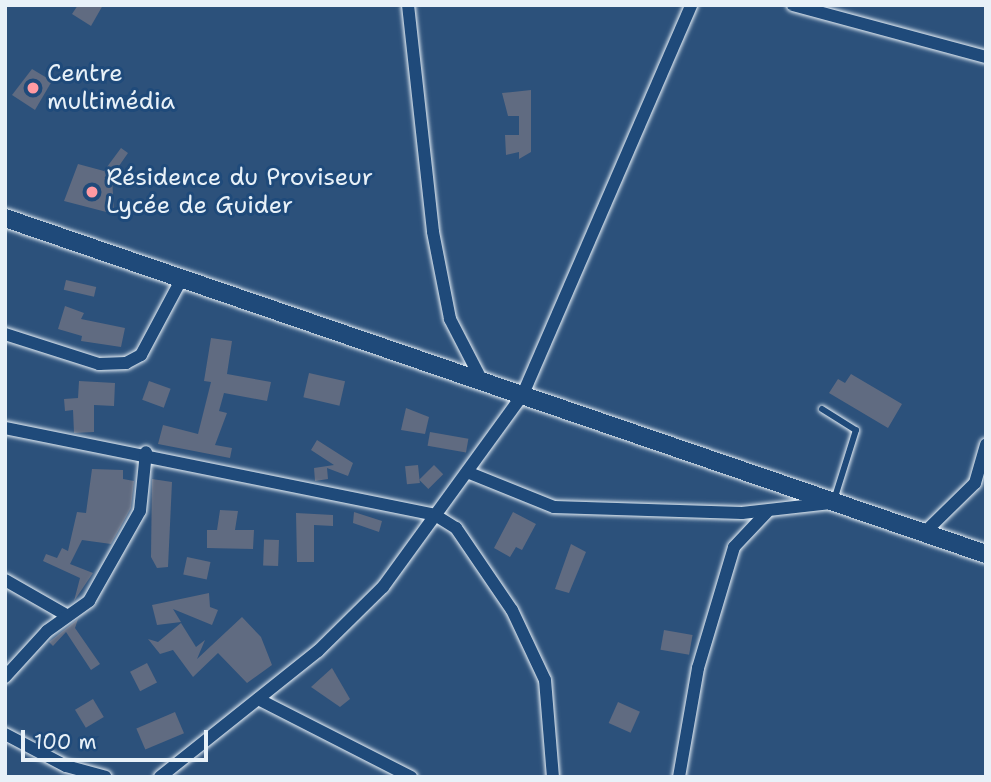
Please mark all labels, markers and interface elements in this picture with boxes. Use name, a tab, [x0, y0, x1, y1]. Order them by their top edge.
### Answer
place label: Centre multimédia	[47, 60, 175, 116]
marker: Centre multimédia	[25, 80, 41, 96]
place label: Résidence du Proviseur Lycée de Guider	[106, 164, 373, 220]
marker: Résidence du Proviseur Lycée de Guider	[84, 184, 100, 200]
scale bar	[24, 716, 212, 760]
text: 100 m	[34, 728, 97, 756]

